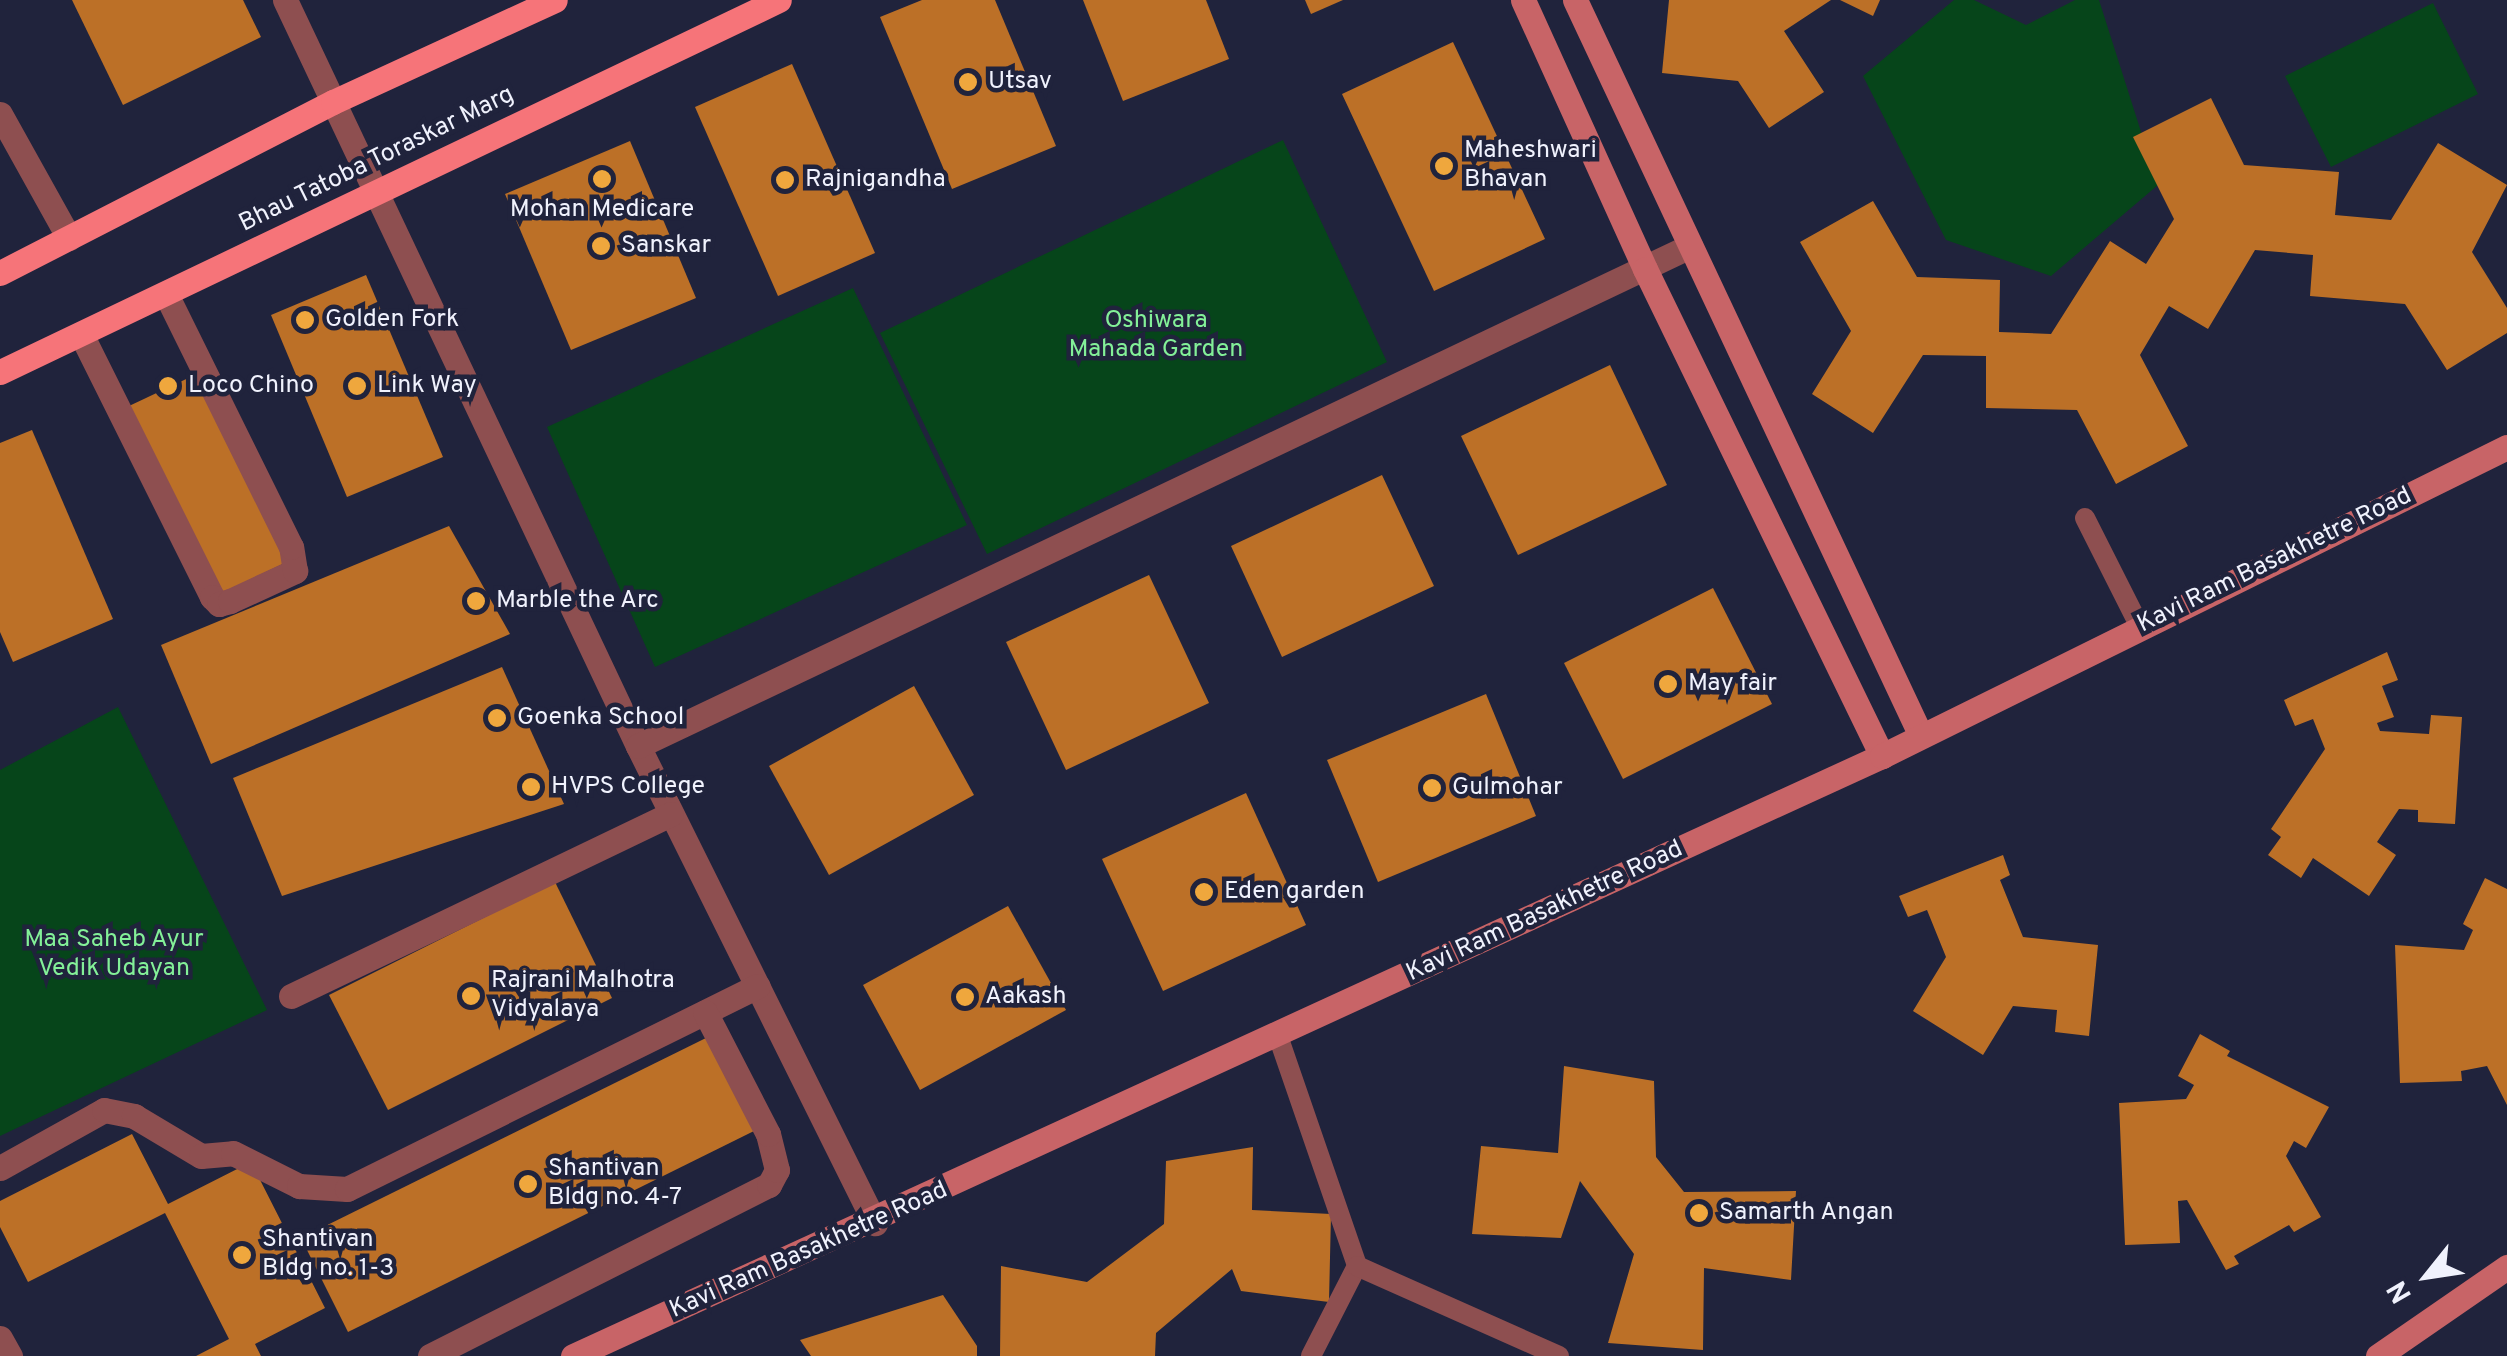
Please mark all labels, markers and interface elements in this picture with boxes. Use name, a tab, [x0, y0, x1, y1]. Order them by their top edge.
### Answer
place label: Utsav	[988, 67, 1052, 97]
marker: Utsav	[957, 71, 979, 93]
street label: Bhau Tatoba Toraskar Marg	[234, 80, 520, 240]
place label: Maheshwari Bhavan	[1464, 137, 1597, 196]
marker: Maheshwari Bhavan	[1433, 155, 1455, 177]
place label: Rajnigandha	[805, 165, 946, 195]
marker: Mohan Medicare	[591, 168, 613, 190]
marker: Rajnigandha	[774, 169, 796, 191]
place label: Mohan Medicare	[510, 195, 694, 225]
place label: Sanskar	[621, 231, 711, 261]
marker: Sanskar	[590, 235, 612, 257]
place label: Golden Fork	[325, 305, 459, 335]
park label: Oshiwara Mahada Garden	[1069, 307, 1243, 366]
marker: Golden Fork	[294, 309, 316, 331]
place label: Loco Chino	[188, 371, 314, 401]
place label: Link Way	[377, 371, 477, 401]
marker: Loco Chino	[157, 375, 179, 397]
marker: Link Way	[346, 375, 368, 397]
street label: Kavi Ram Basakhetre Road	[2133, 481, 2417, 641]
place label: Marble the Arc	[496, 586, 660, 616]
marker: Marble the Arc	[465, 590, 487, 612]
place label: May fair	[1688, 669, 1777, 699]
marker: May fair	[1657, 673, 1679, 695]
place label: Goenka School	[517, 703, 684, 733]
marker: Goenka School	[486, 707, 508, 729]
place label: HVPS College	[551, 772, 705, 802]
place label: Gulmohar	[1452, 773, 1563, 803]
marker: HVPS College	[520, 776, 542, 798]
marker: Gulmohar	[1421, 777, 1443, 799]
street label: Kavi Ram Basakhetre Road	[1402, 835, 1688, 989]
place label: Eden garden	[1224, 877, 1364, 907]
marker: Eden garden	[1193, 881, 1215, 903]
park label: Maa Saheb Ayur Vedik Udayan	[24, 926, 204, 985]
place label: Rajrani Malhotra Vidyalaya	[491, 967, 675, 1026]
place label: Aakash	[985, 982, 1067, 1012]
marker: Rajrani Malhotra Vidyalaya	[460, 985, 482, 1007]
marker: Aakash	[954, 986, 976, 1008]
place label: Shantivan Bldg no. 4-7	[548, 1155, 682, 1214]
marker: Shantivan Bldg no. 4-7	[517, 1173, 539, 1195]
street label: Kavi Ram Basakhetre Road	[665, 1176, 953, 1326]
place label: Samarth Angan	[1719, 1198, 1894, 1228]
marker: Samarth Angan	[1688, 1202, 1710, 1224]
place label: Shantivan Bldg no. 1-3	[262, 1226, 394, 1285]
north arrow	[2377, 1226, 2477, 1326]
marker: Shantivan Bldg no. 1-3	[231, 1244, 253, 1266]
text: N	[2380, 1273, 2422, 1309]

